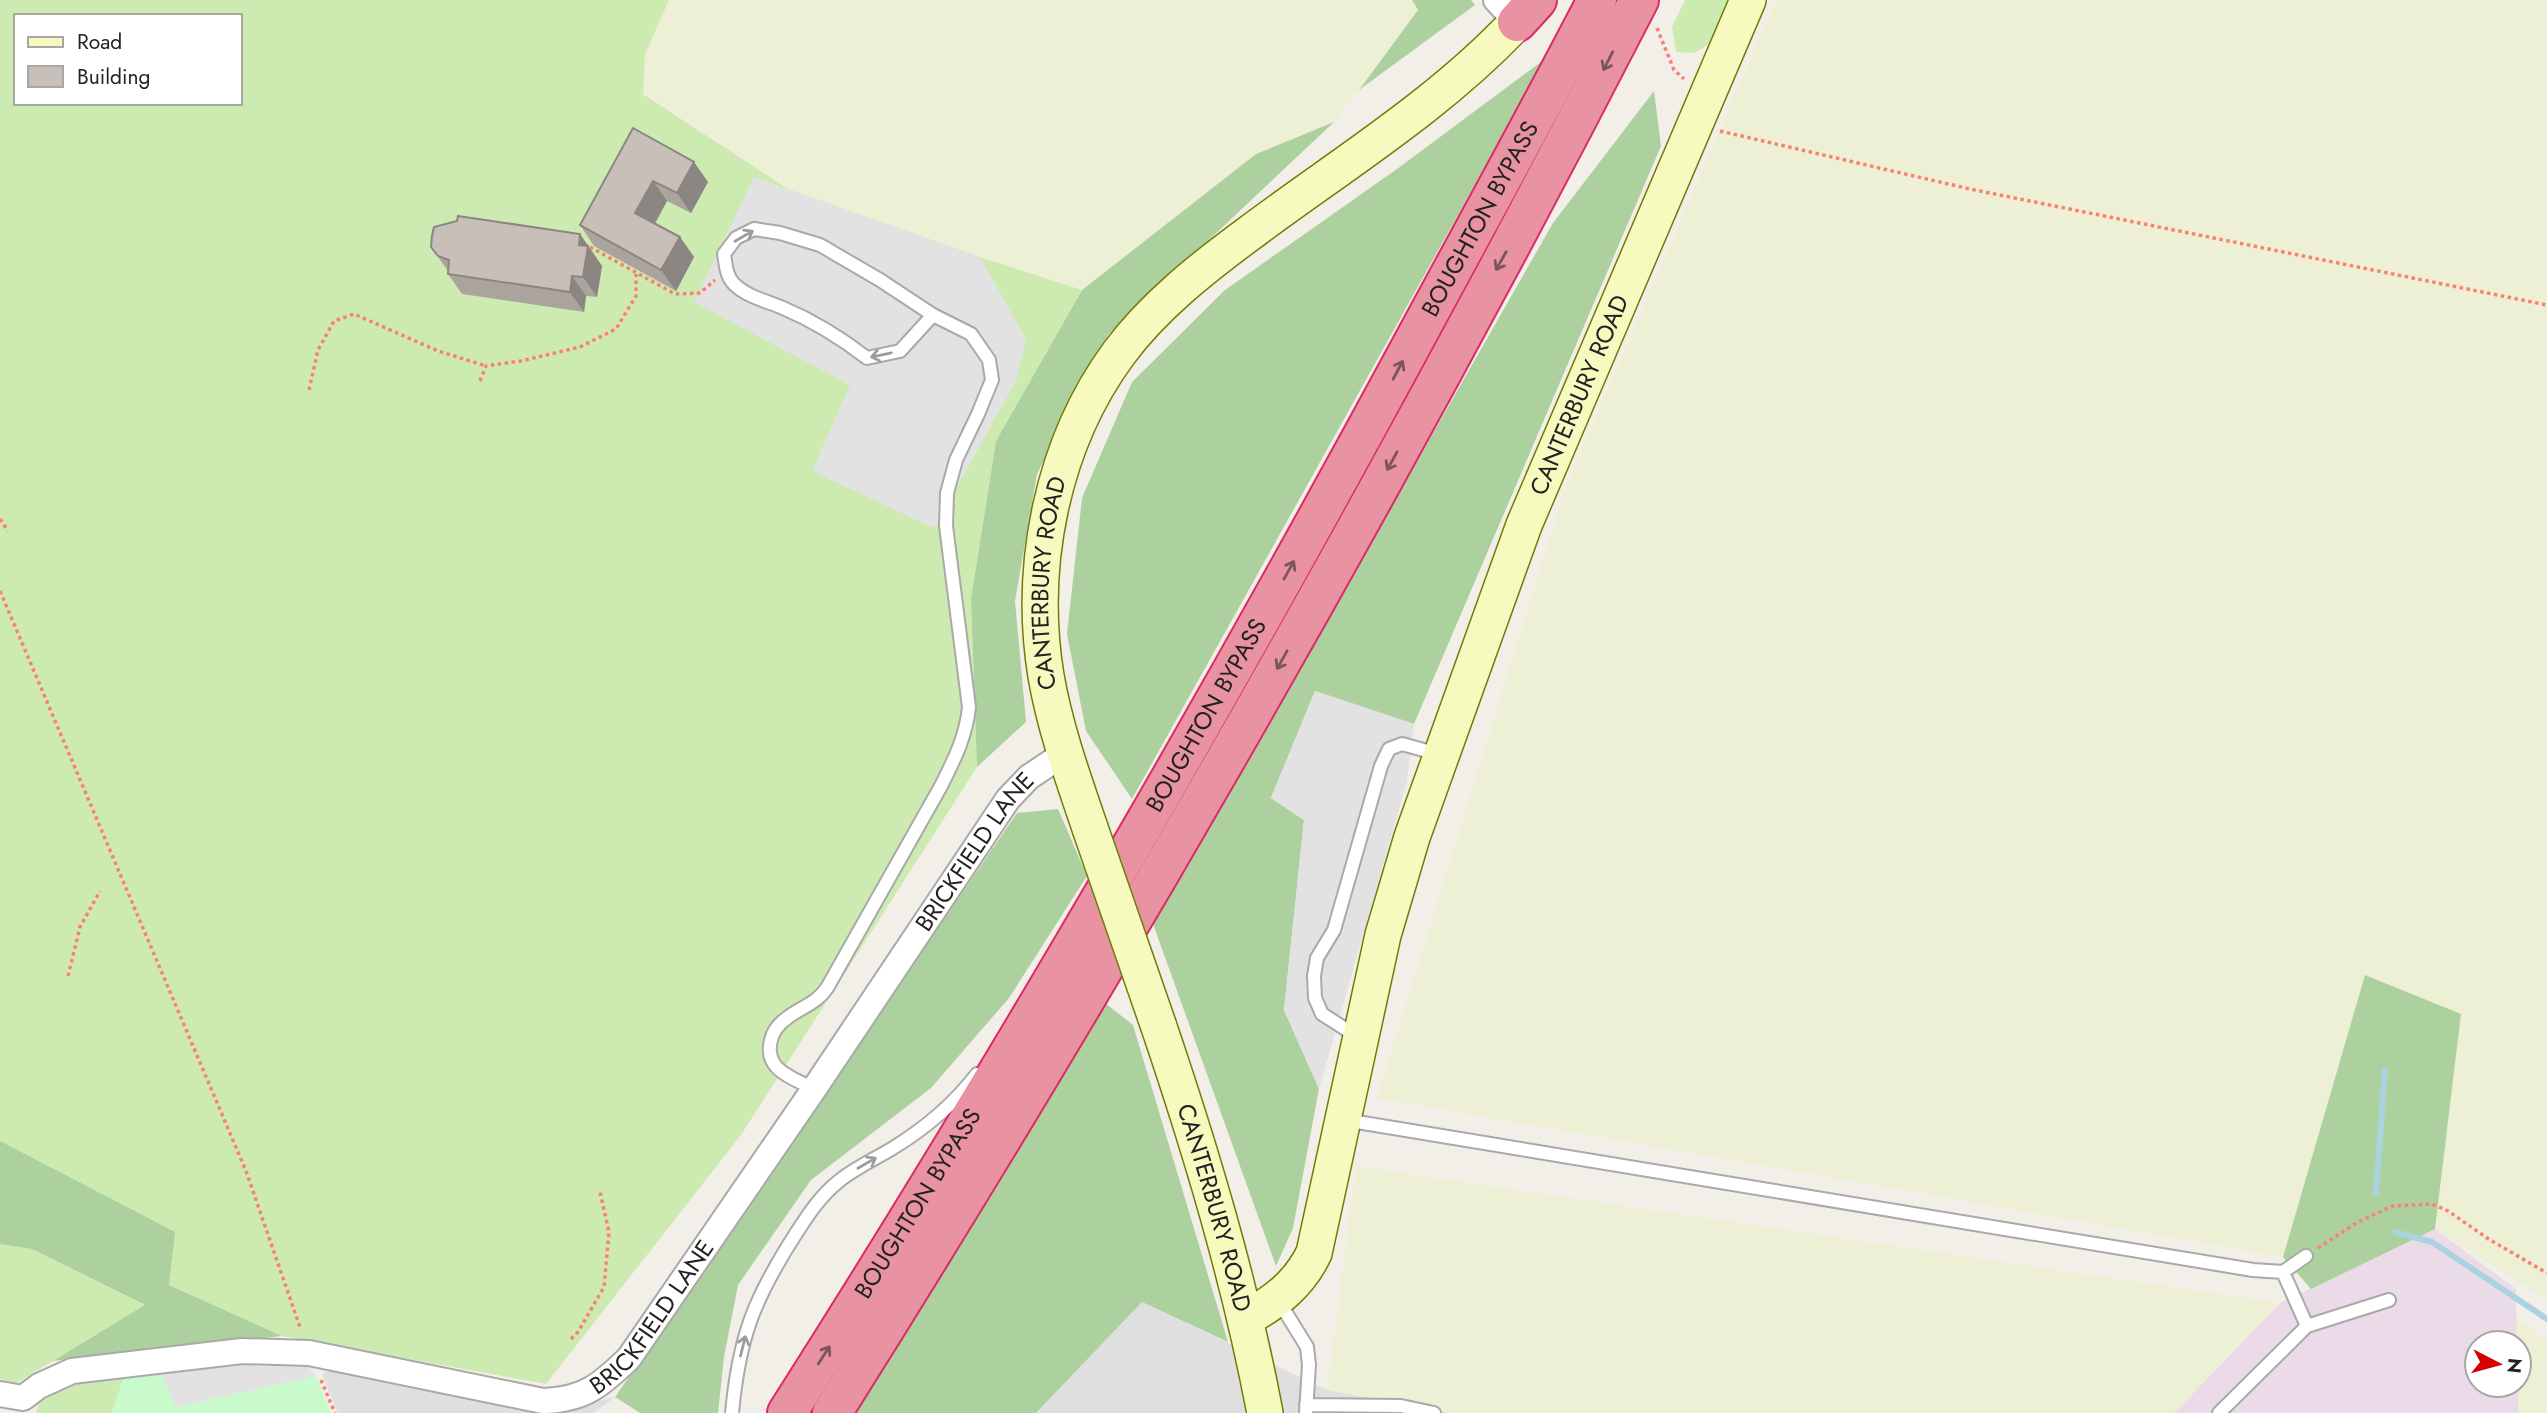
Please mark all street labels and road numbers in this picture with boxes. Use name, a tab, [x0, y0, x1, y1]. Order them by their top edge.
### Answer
street label: BOUGHTON BYPASS	[1412, 115, 1547, 323]
street label: CANTERBURY ROAD	[1521, 289, 1637, 501]
street label: CANTERBURY ROAD	[1022, 472, 1075, 693]
street label: BOUGHTON BYPASS	[1137, 612, 1275, 818]
street label: BRICKFIELD LANE	[906, 764, 1042, 938]
street label: CANTERBURY ROAD	[1168, 1099, 1261, 1315]
street label: BOUGHTON BYPASS	[845, 1101, 989, 1305]
street label: BRICKFIELD LANE	[582, 1233, 722, 1403]

